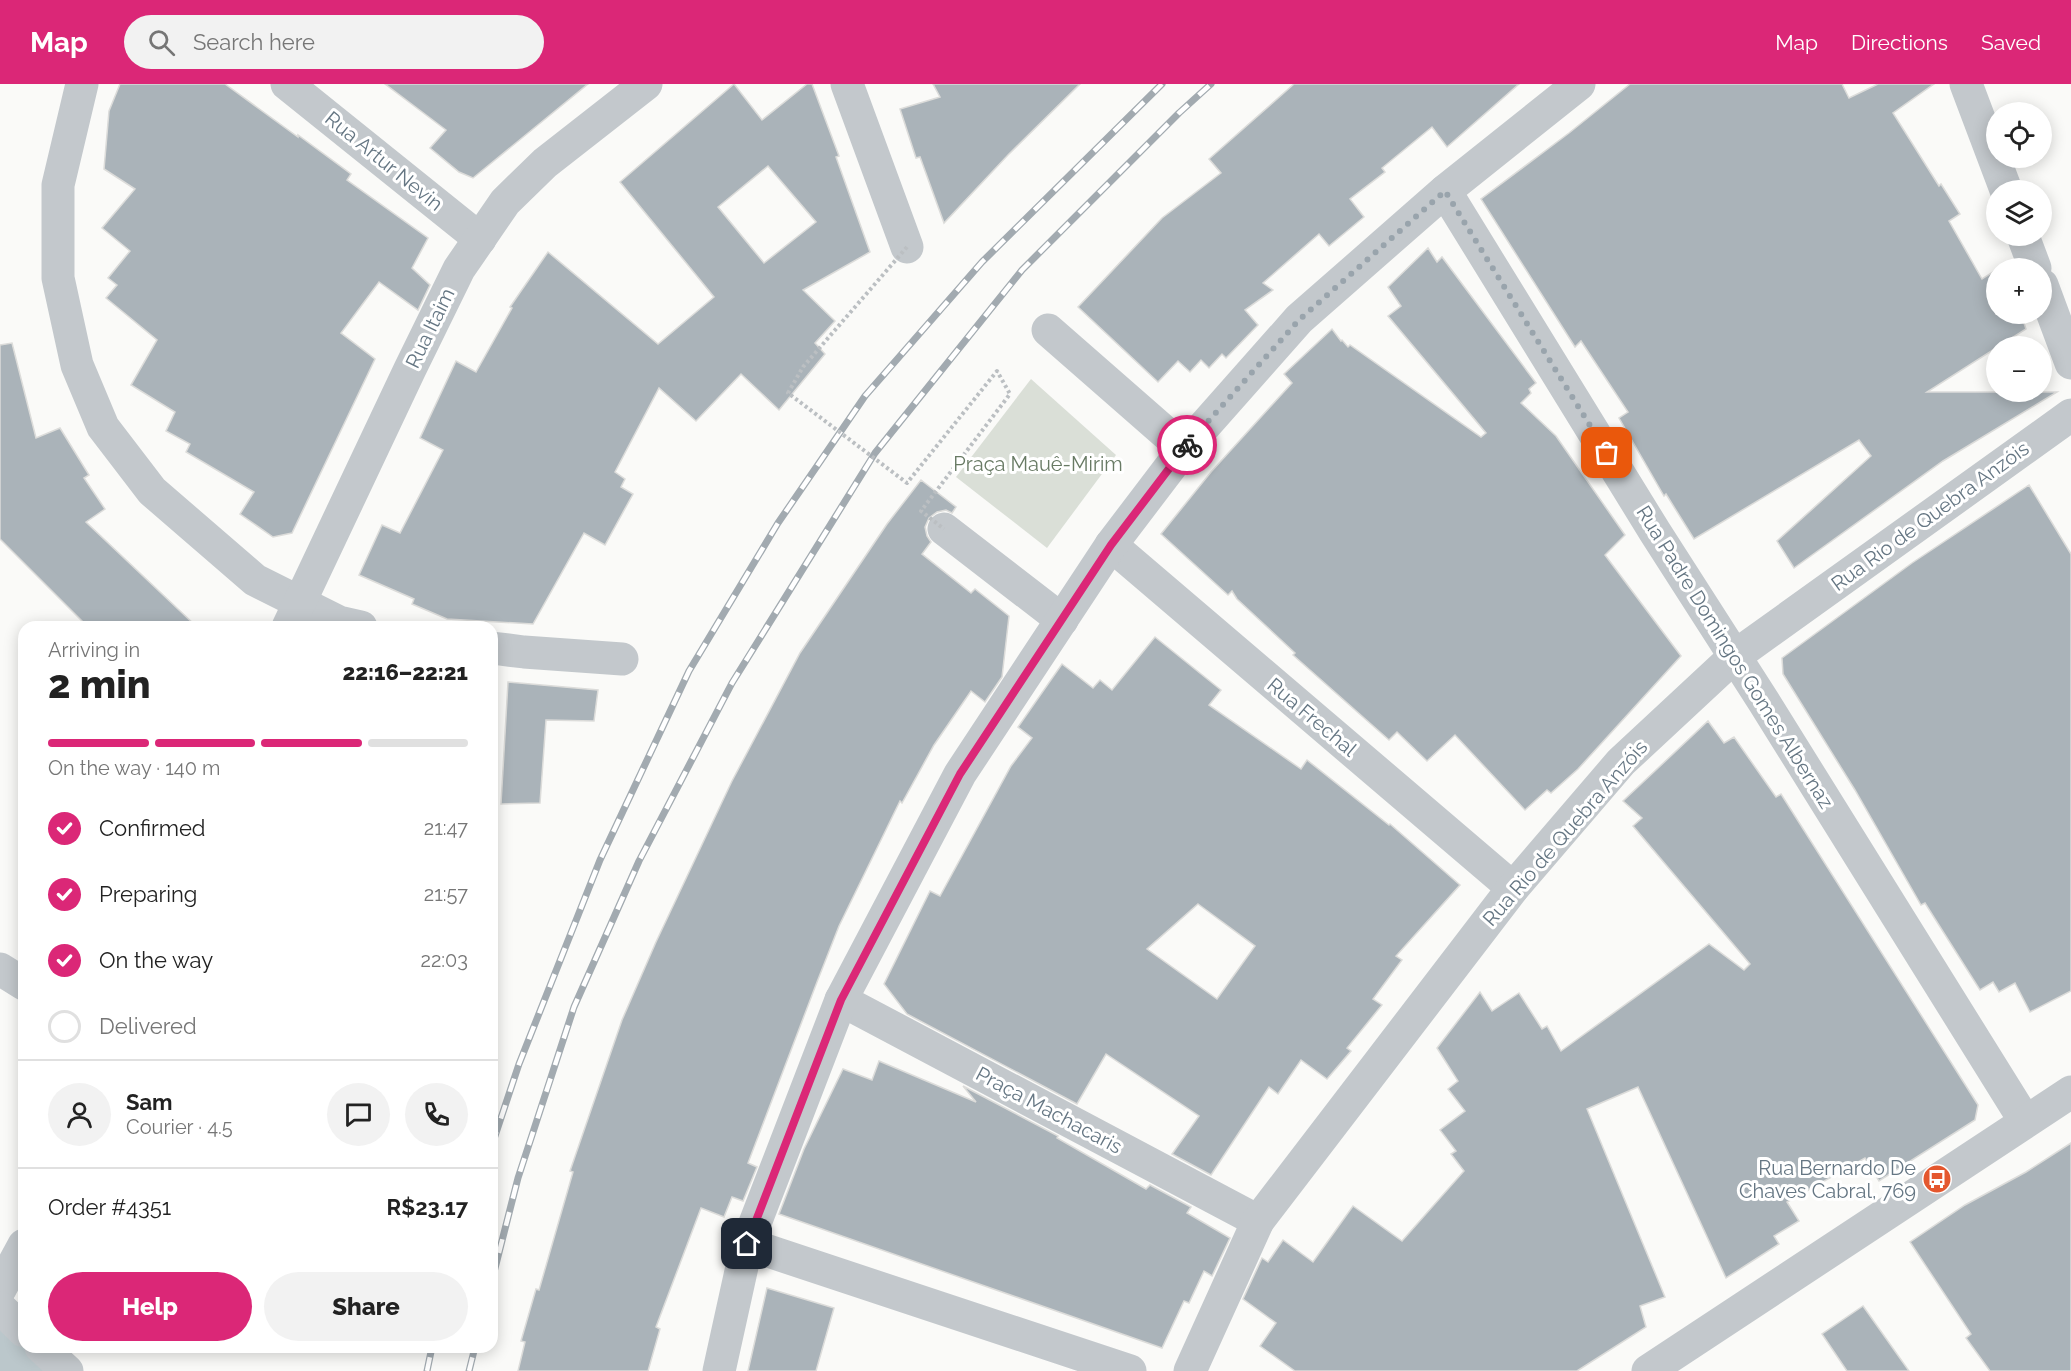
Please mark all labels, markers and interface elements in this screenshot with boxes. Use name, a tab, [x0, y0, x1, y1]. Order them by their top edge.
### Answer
search box	[124, 15, 544, 69]
text: Map	[30, 26, 88, 59]
icon: search	[145, 26, 178, 59]
text: Search here	[193, 29, 315, 55]
text: Map	[1775, 30, 1818, 55]
text: Directions	[1851, 30, 1948, 55]
text: Saved	[1981, 30, 2041, 55]
map controls	[1986, 102, 2052, 402]
button: locate	[1986, 102, 2052, 168]
street label: Rua Artur Nevin	[320, 106, 448, 216]
button: layers	[1986, 180, 2052, 246]
button: +	[1986, 258, 2052, 324]
street label: Rua Itaim	[400, 284, 460, 372]
button: −	[1986, 336, 2052, 402]
courier	[1157, 415, 1217, 475]
pin	[1581, 427, 1632, 478]
icon: bike	[1171, 429, 1204, 462]
icon: bag	[1590, 436, 1623, 469]
street label: Rua Rio de Quebra Anzóis	[1827, 436, 2033, 596]
park label: Praça Mauê-Mirim	[953, 452, 1123, 476]
street label: Rua Padre Domingos Gomes Albernaz	[1631, 501, 1839, 813]
text: Arriving in	[48, 638, 140, 662]
text: 22:16–22:21	[342, 659, 468, 685]
text: 2 min	[48, 661, 151, 707]
street label: Rua Frechal	[1262, 673, 1362, 762]
street label: Rua Rio de Quebra Anzóis	[1478, 735, 1652, 931]
text: On the way · 140 m	[48, 756, 220, 780]
icon: check	[48, 812, 81, 845]
text: Confirmed	[99, 815, 206, 841]
text: 21:47	[424, 816, 468, 840]
icon: check	[48, 878, 81, 911]
text: Preparing	[99, 881, 197, 907]
text: 21:57	[424, 882, 468, 906]
icon: check	[48, 944, 81, 977]
text: On the way	[99, 947, 213, 973]
text: 22:03	[420, 948, 468, 972]
text: Delivered	[99, 1013, 197, 1039]
street label: Praça Machacaris	[972, 1061, 1126, 1159]
button: person	[48, 1083, 111, 1146]
button: chat	[327, 1083, 390, 1146]
button: phone	[405, 1083, 468, 1146]
text: Sam	[126, 1089, 173, 1115]
text: Courier · 4.5	[126, 1115, 233, 1139]
place label: Rua Bernardo De Chaves Cabral, 769	[1739, 1156, 1916, 1203]
bus stop icon: Rua Bernardo De Chaves Cabral, 769	[1921, 1163, 1953, 1195]
text: Order #4351	[48, 1194, 171, 1220]
text: R$23.17	[387, 1194, 468, 1220]
pin	[721, 1218, 772, 1269]
icon: home	[730, 1227, 763, 1260]
button: Help	[48, 1272, 252, 1341]
button: Share	[264, 1272, 468, 1341]

